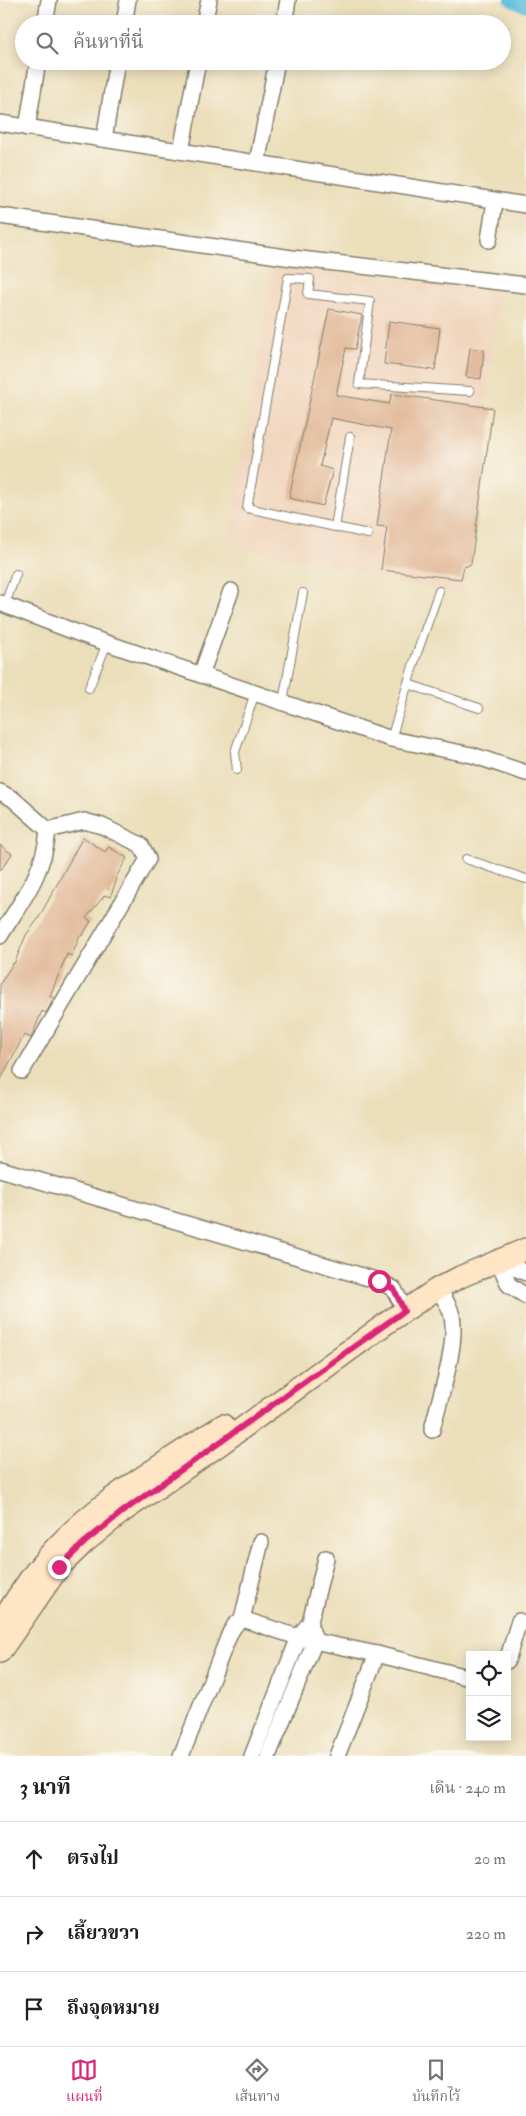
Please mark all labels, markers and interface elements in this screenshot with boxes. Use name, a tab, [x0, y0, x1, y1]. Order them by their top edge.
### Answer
search box	[15, 15, 511, 70]
icon: search	[33, 29, 61, 57]
text: ค้นหาที่นี่	[73, 30, 144, 54]
route start	[368, 1270, 391, 1293]
route end	[48, 1556, 71, 1579]
map controls	[466, 1651, 511, 1741]
button: locate	[466, 1651, 511, 1696]
button: layers	[466, 1696, 511, 1741]
text: 3 นาที	[20, 1774, 71, 1801]
text: เดิน · 240 m	[429, 1778, 506, 1798]
icon: ahead	[20, 1845, 48, 1873]
text: ตรงไป	[67, 1846, 119, 1870]
text: 20 m	[474, 1849, 506, 1869]
icon: right	[20, 1920, 48, 1948]
text: เลี้ยวขวา	[67, 1921, 139, 1945]
text: 220 m	[466, 1924, 506, 1944]
icon: arrive	[20, 1995, 48, 2023]
text: ถึงจุดหมาย	[67, 1996, 160, 2020]
tab: แผนที่	[66, 2056, 103, 2108]
tab: เส้นทาง	[235, 2056, 280, 2108]
tab: บันทึกไว้	[412, 2056, 460, 2108]

